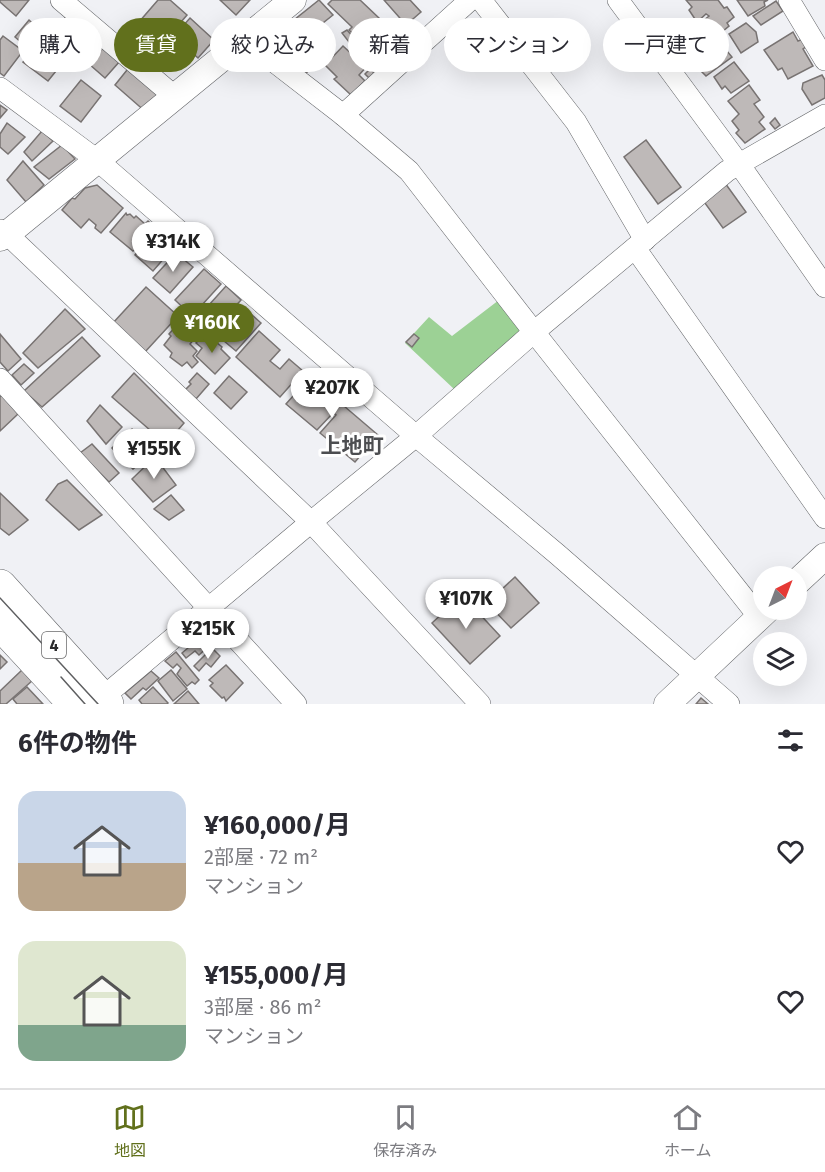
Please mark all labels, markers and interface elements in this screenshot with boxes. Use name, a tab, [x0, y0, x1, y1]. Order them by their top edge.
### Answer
chip: 購入	[18, 18, 102, 72]
chip: 賃貸	[114, 18, 198, 72]
chip: 絞り込み	[210, 18, 336, 72]
chip: 新着	[348, 18, 432, 72]
chip: マンション	[444, 18, 591, 72]
chip: 一戸建て	[603, 18, 729, 72]
pin: ¥314K	[131, 222, 215, 273]
text: ¥314K	[146, 229, 200, 253]
pin: ¥160K	[170, 303, 254, 354]
text: ¥160K	[184, 310, 240, 334]
pin: ¥207K	[290, 368, 374, 419]
text: ¥207K	[305, 375, 359, 399]
pin: ¥155K	[112, 429, 196, 480]
district label: 上地町	[321, 433, 384, 459]
text: ¥155K	[127, 436, 181, 460]
north arrow	[753, 566, 807, 620]
map controls	[753, 566, 807, 686]
pin: ¥107K	[424, 579, 508, 630]
text: ¥107K	[439, 586, 493, 610]
pin: ¥215K	[166, 609, 250, 660]
text: ¥215K	[181, 616, 235, 640]
road number: 4	[42, 632, 66, 658]
button: layers	[753, 632, 807, 686]
icon: filters	[774, 724, 807, 757]
text: 6件の物件	[18, 728, 137, 759]
text: ¥160,000/月	[204, 810, 351, 841]
icon: home	[66, 815, 138, 887]
icon: heart	[774, 835, 807, 868]
text: 2部屋 · 72 m²	[204, 845, 318, 869]
text: マンション	[204, 874, 304, 898]
text: ¥155,000/月	[204, 960, 349, 991]
icon: home	[66, 965, 138, 1037]
icon: heart	[774, 985, 807, 1018]
text: 3部屋 · 86 m²	[204, 995, 321, 1019]
text: マンション	[204, 1024, 304, 1048]
tab: 地図	[113, 1101, 146, 1161]
tab: 保存済み	[373, 1101, 437, 1161]
tab: ホーム	[664, 1101, 712, 1161]

